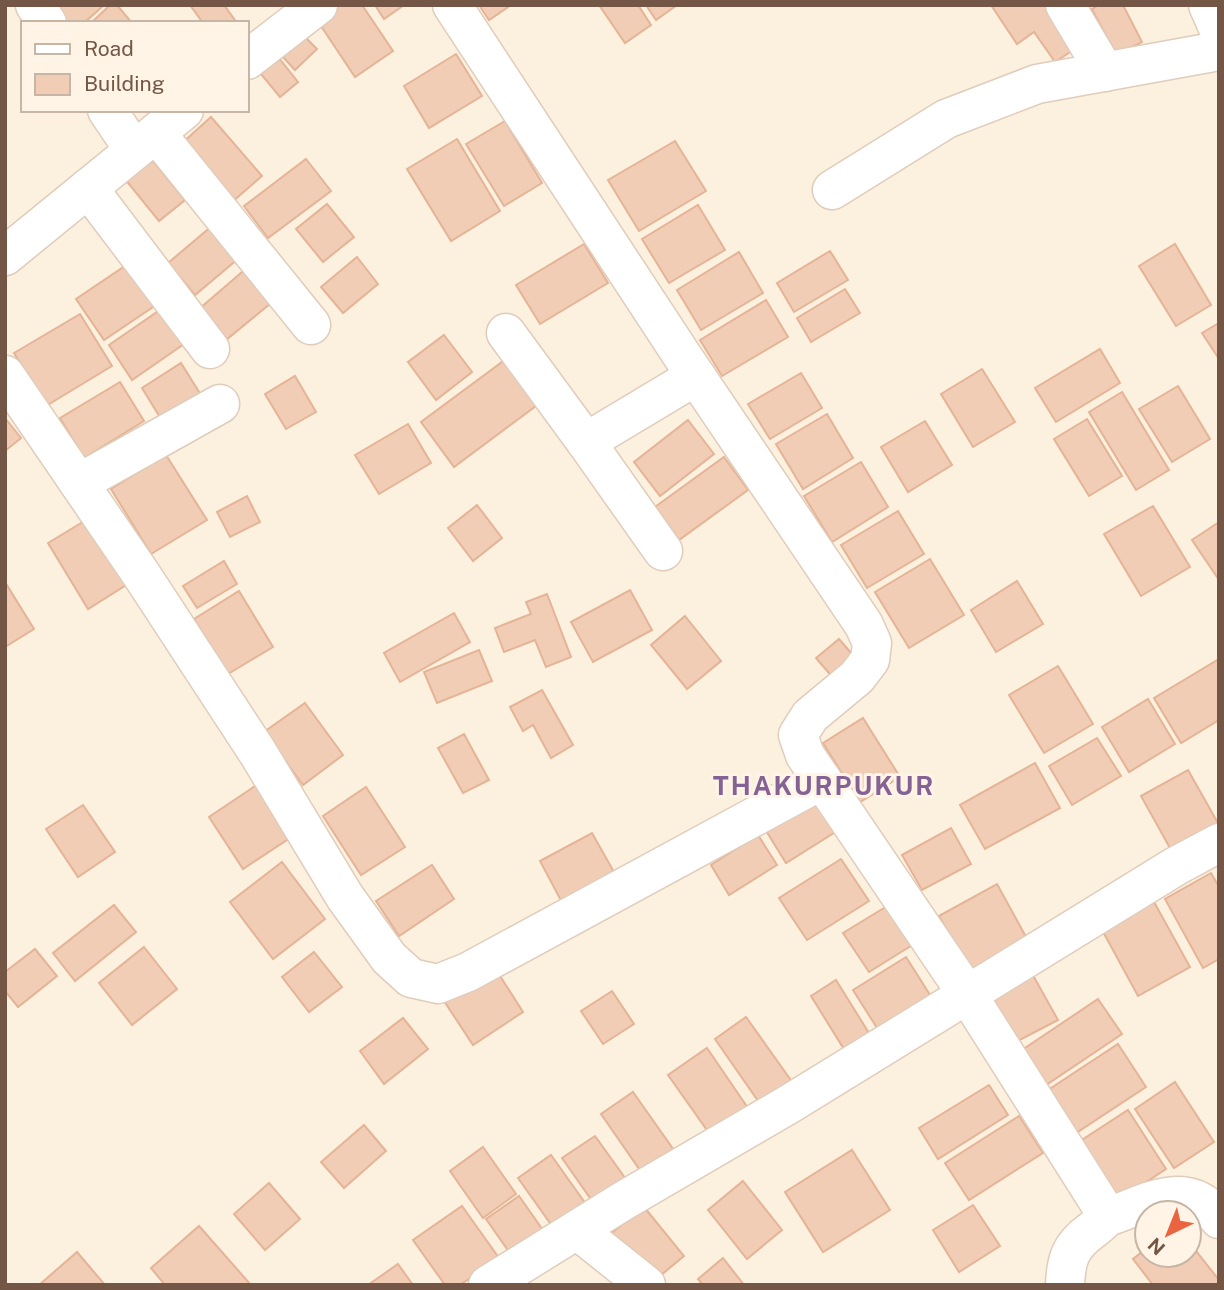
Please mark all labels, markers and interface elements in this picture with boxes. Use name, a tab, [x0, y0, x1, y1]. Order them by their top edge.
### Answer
legend	[21, 21, 248, 112]
text: Road	[84, 36, 134, 61]
text: Building	[84, 71, 165, 96]
district label: THAKURPUKUR	[713, 770, 935, 801]
north arrow	[1133, 1199, 1203, 1269]
text: N	[1143, 1233, 1169, 1260]

